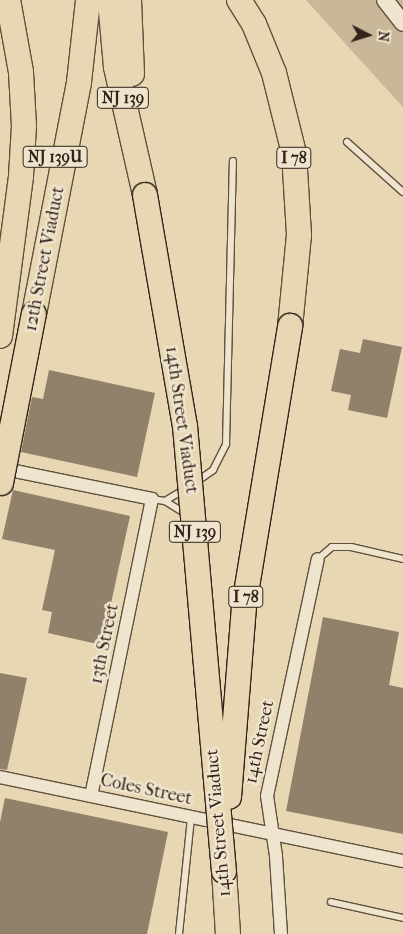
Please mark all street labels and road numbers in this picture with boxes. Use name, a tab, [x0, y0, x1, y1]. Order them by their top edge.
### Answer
road number: NJ 139	[97, 85, 149, 112]
road number: NJ 139U	[22, 144, 88, 170]
road number: I 78	[275, 144, 313, 172]
street label: 12th Street Viaduct	[20, 185, 70, 333]
street label: 14th Street Viaduct	[160, 345, 202, 495]
road number: NJ 139	[169, 518, 221, 546]
road number: I 78	[227, 584, 265, 610]
street label: 13th Street	[86, 602, 124, 686]
street label: 14th Street	[241, 698, 279, 786]
street label: 14th Street Viaduct	[202, 748, 236, 898]
street label: Coles Street	[98, 770, 194, 810]

